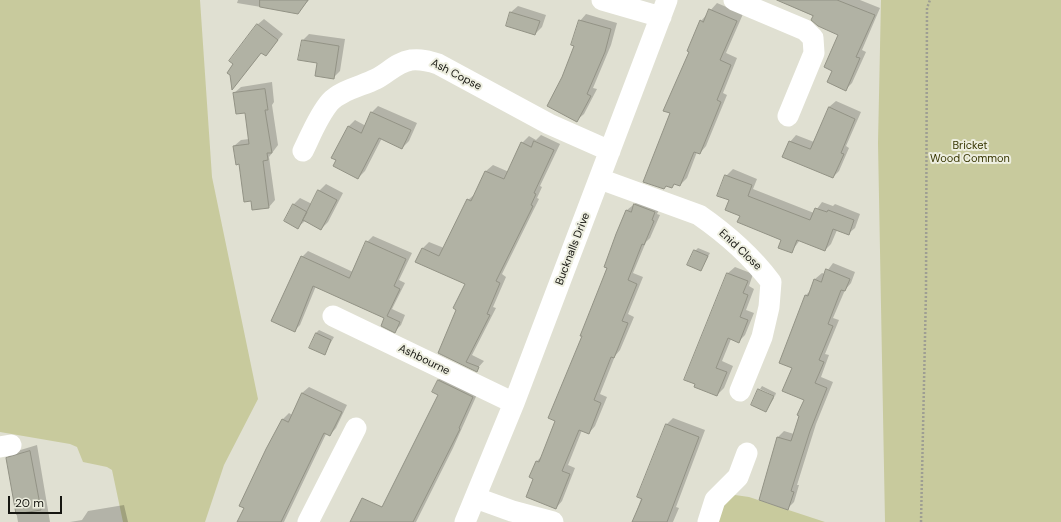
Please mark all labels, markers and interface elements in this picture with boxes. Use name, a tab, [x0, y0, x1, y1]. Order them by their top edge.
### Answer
street label: Ash Copse	[428, 57, 484, 93]
park label: Bricket Wood Common	[930, 139, 1010, 165]
street label: Bucknalls Drive	[553, 211, 593, 287]
street label: Enid Close	[716, 227, 764, 273]
street label: Ashbourne	[396, 342, 452, 378]
scale bar	[10, 488, 64, 514]
text: 20 m	[15, 495, 44, 511]

